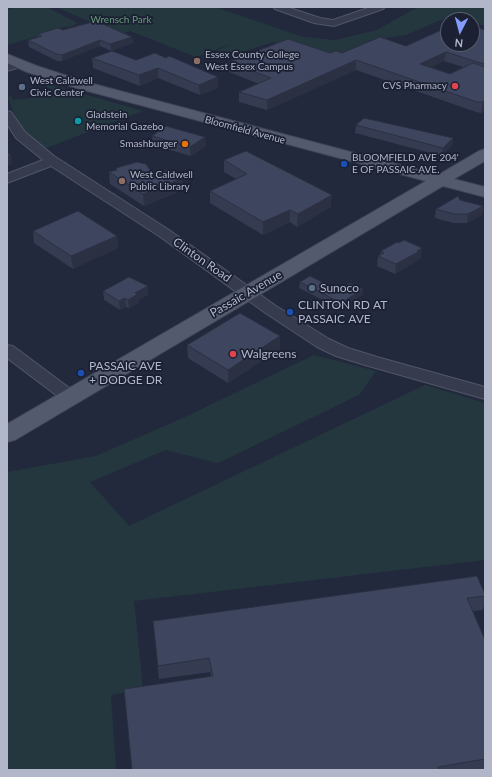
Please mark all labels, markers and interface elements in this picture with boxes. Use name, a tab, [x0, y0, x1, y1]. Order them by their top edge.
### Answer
north arrow	[440, 12, 480, 52]
park label: Wrensch Park	[90, 14, 152, 26]
text: N	[454, 37, 464, 50]
place label: Essex County College West Essex Campus	[205, 49, 299, 72]
marker: Essex County College West Essex Campus	[192, 56, 202, 66]
place label: West Caldwell Civic Center	[30, 75, 93, 98]
place label: CVS Pharmacy	[382, 80, 447, 92]
marker: CVS Pharmacy	[450, 81, 460, 91]
marker: West Caldwell Civic Center	[17, 82, 27, 92]
place label: Gladstein Memorial Gazebo	[86, 109, 163, 132]
street label: Bloomfield Avenue	[203, 113, 287, 147]
marker: Gladstein Memorial Gazebo	[73, 116, 83, 126]
place label: Smashburger	[120, 138, 177, 150]
marker: Smashburger	[180, 139, 190, 149]
place label: BLOOMFIELD AVE 204' E OF PASSAIC AVE.	[352, 152, 459, 176]
marker: BLOOMFIELD AVE 204' E OF PASSAIC AVE.	[339, 159, 349, 169]
place label: West Caldwell Public Library	[130, 169, 193, 192]
marker: West Caldwell Public Library	[117, 176, 127, 186]
street label: Clinton Road	[170, 235, 234, 285]
street label: Passaic Avenue	[207, 268, 285, 320]
place label: Sunoco	[320, 281, 359, 295]
marker: Sunoco	[307, 283, 317, 293]
place label: CLINTON RD AT PASSAIC AVE	[298, 298, 387, 326]
marker: CLINTON RD AT PASSAIC AVE	[285, 307, 295, 317]
place label: Walgreens	[241, 347, 296, 361]
marker: Walgreens	[228, 349, 238, 359]
place label: PASSAIC AVE + DODGE DR	[89, 359, 162, 387]
marker: PASSAIC AVE + DODGE DR	[76, 368, 86, 378]

